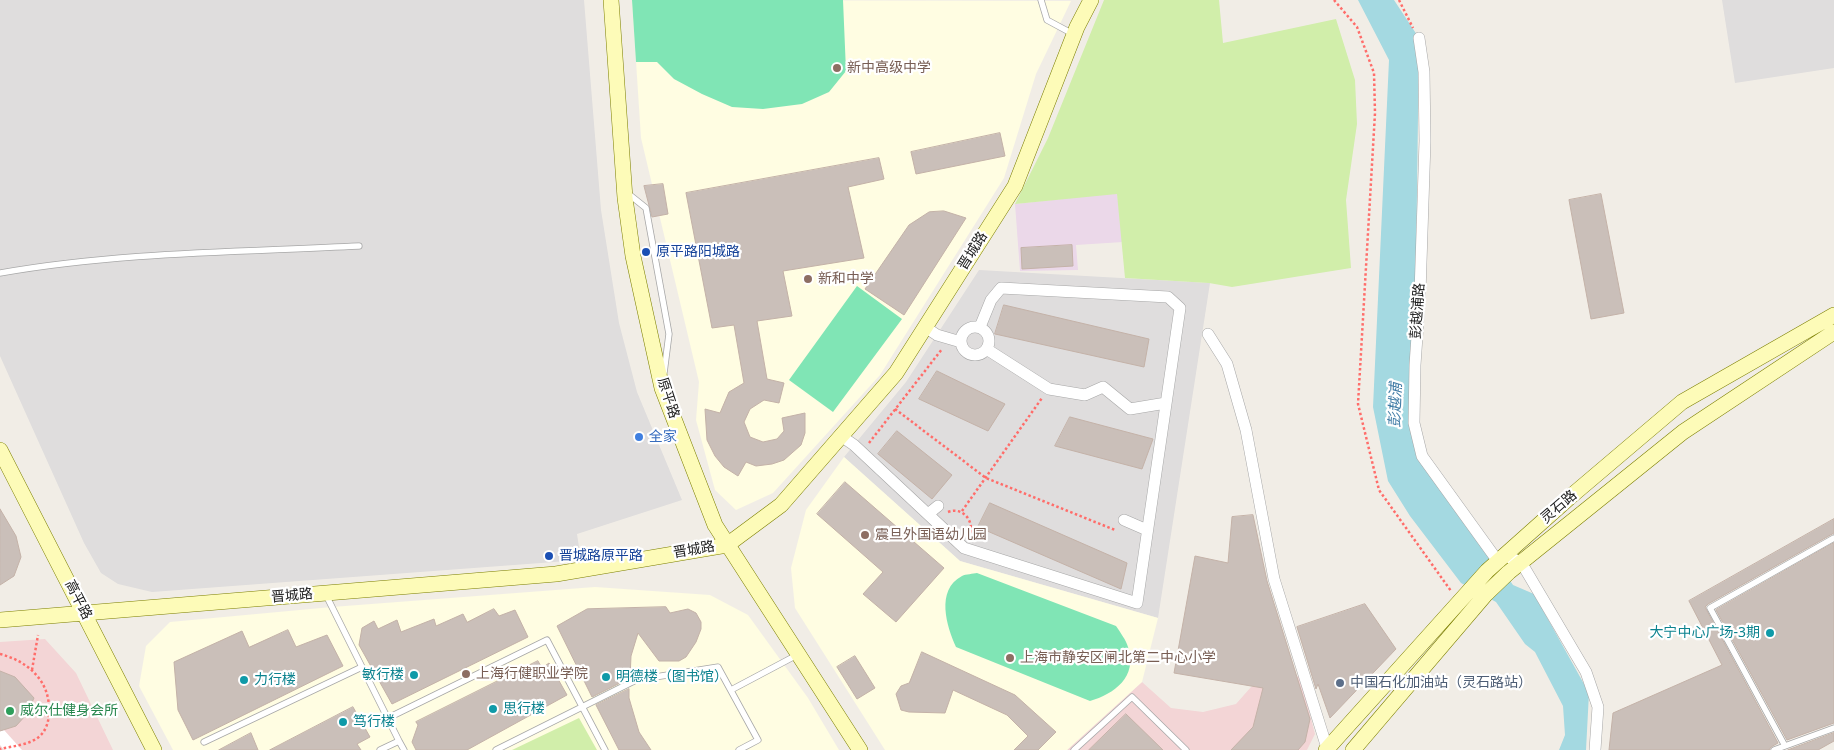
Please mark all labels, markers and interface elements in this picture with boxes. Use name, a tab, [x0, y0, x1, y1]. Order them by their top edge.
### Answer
place label: 新中高级中学	[847, 60, 931, 76]
marker: 新中高级中学	[831, 62, 843, 74]
street label: 晋城路	[955, 229, 991, 273]
place label: 原平路阳城路	[656, 244, 740, 260]
marker: 原平路阳城路	[640, 246, 652, 258]
place label: 新和中学	[818, 271, 874, 287]
marker: 新和中学	[802, 273, 814, 285]
street label: 彭越浦路	[1408, 282, 1428, 340]
street label: 原平路	[654, 375, 682, 421]
water label: 彭越浦	[1386, 382, 1406, 428]
place label: 全家	[649, 429, 677, 445]
marker: 全家	[633, 431, 645, 443]
street label: 灵石路	[1538, 487, 1580, 527]
place label: 震旦外国语幼儿园	[875, 527, 987, 543]
marker: 震旦外国语幼儿园	[859, 529, 871, 541]
street label: 晋城路	[672, 538, 716, 562]
place label: 晋城路原平路	[559, 548, 643, 564]
marker: 晋城路原平路	[543, 550, 555, 562]
street label: 高平路	[61, 577, 95, 623]
street label: 晋城路	[270, 586, 314, 606]
place label: 大宁中心广场-3期	[1649, 625, 1760, 641]
marker: 大宁中心广场-3期	[1764, 627, 1776, 639]
place label: 上海市静安区闸北第二中心小学	[1020, 650, 1216, 666]
marker: 上海市静安区闸北第二中心小学	[1004, 652, 1016, 664]
place label: 上海行健职业学院	[476, 666, 588, 682]
place label: 敏行楼	[362, 667, 404, 683]
marker: 上海行健职业学院	[460, 668, 472, 680]
marker: 敏行楼	[408, 669, 420, 681]
place label: 明德楼（图书馆）	[616, 669, 728, 685]
marker: 明德楼（图书馆）	[600, 671, 612, 683]
place label: 力行楼	[254, 672, 296, 688]
marker: 力行楼	[238, 674, 250, 686]
place label: 中国石化加油站（灵石路站）	[1350, 675, 1532, 691]
marker: 中国石化加油站（灵石路站）	[1334, 677, 1346, 689]
place label: 思行楼	[503, 701, 545, 717]
place label: 威尔仕健身会所	[20, 703, 118, 719]
marker: 思行楼	[487, 703, 499, 715]
marker: 威尔仕健身会所	[4, 705, 16, 717]
place label: 笃行楼	[353, 714, 395, 730]
marker: 笃行楼	[337, 716, 349, 728]

